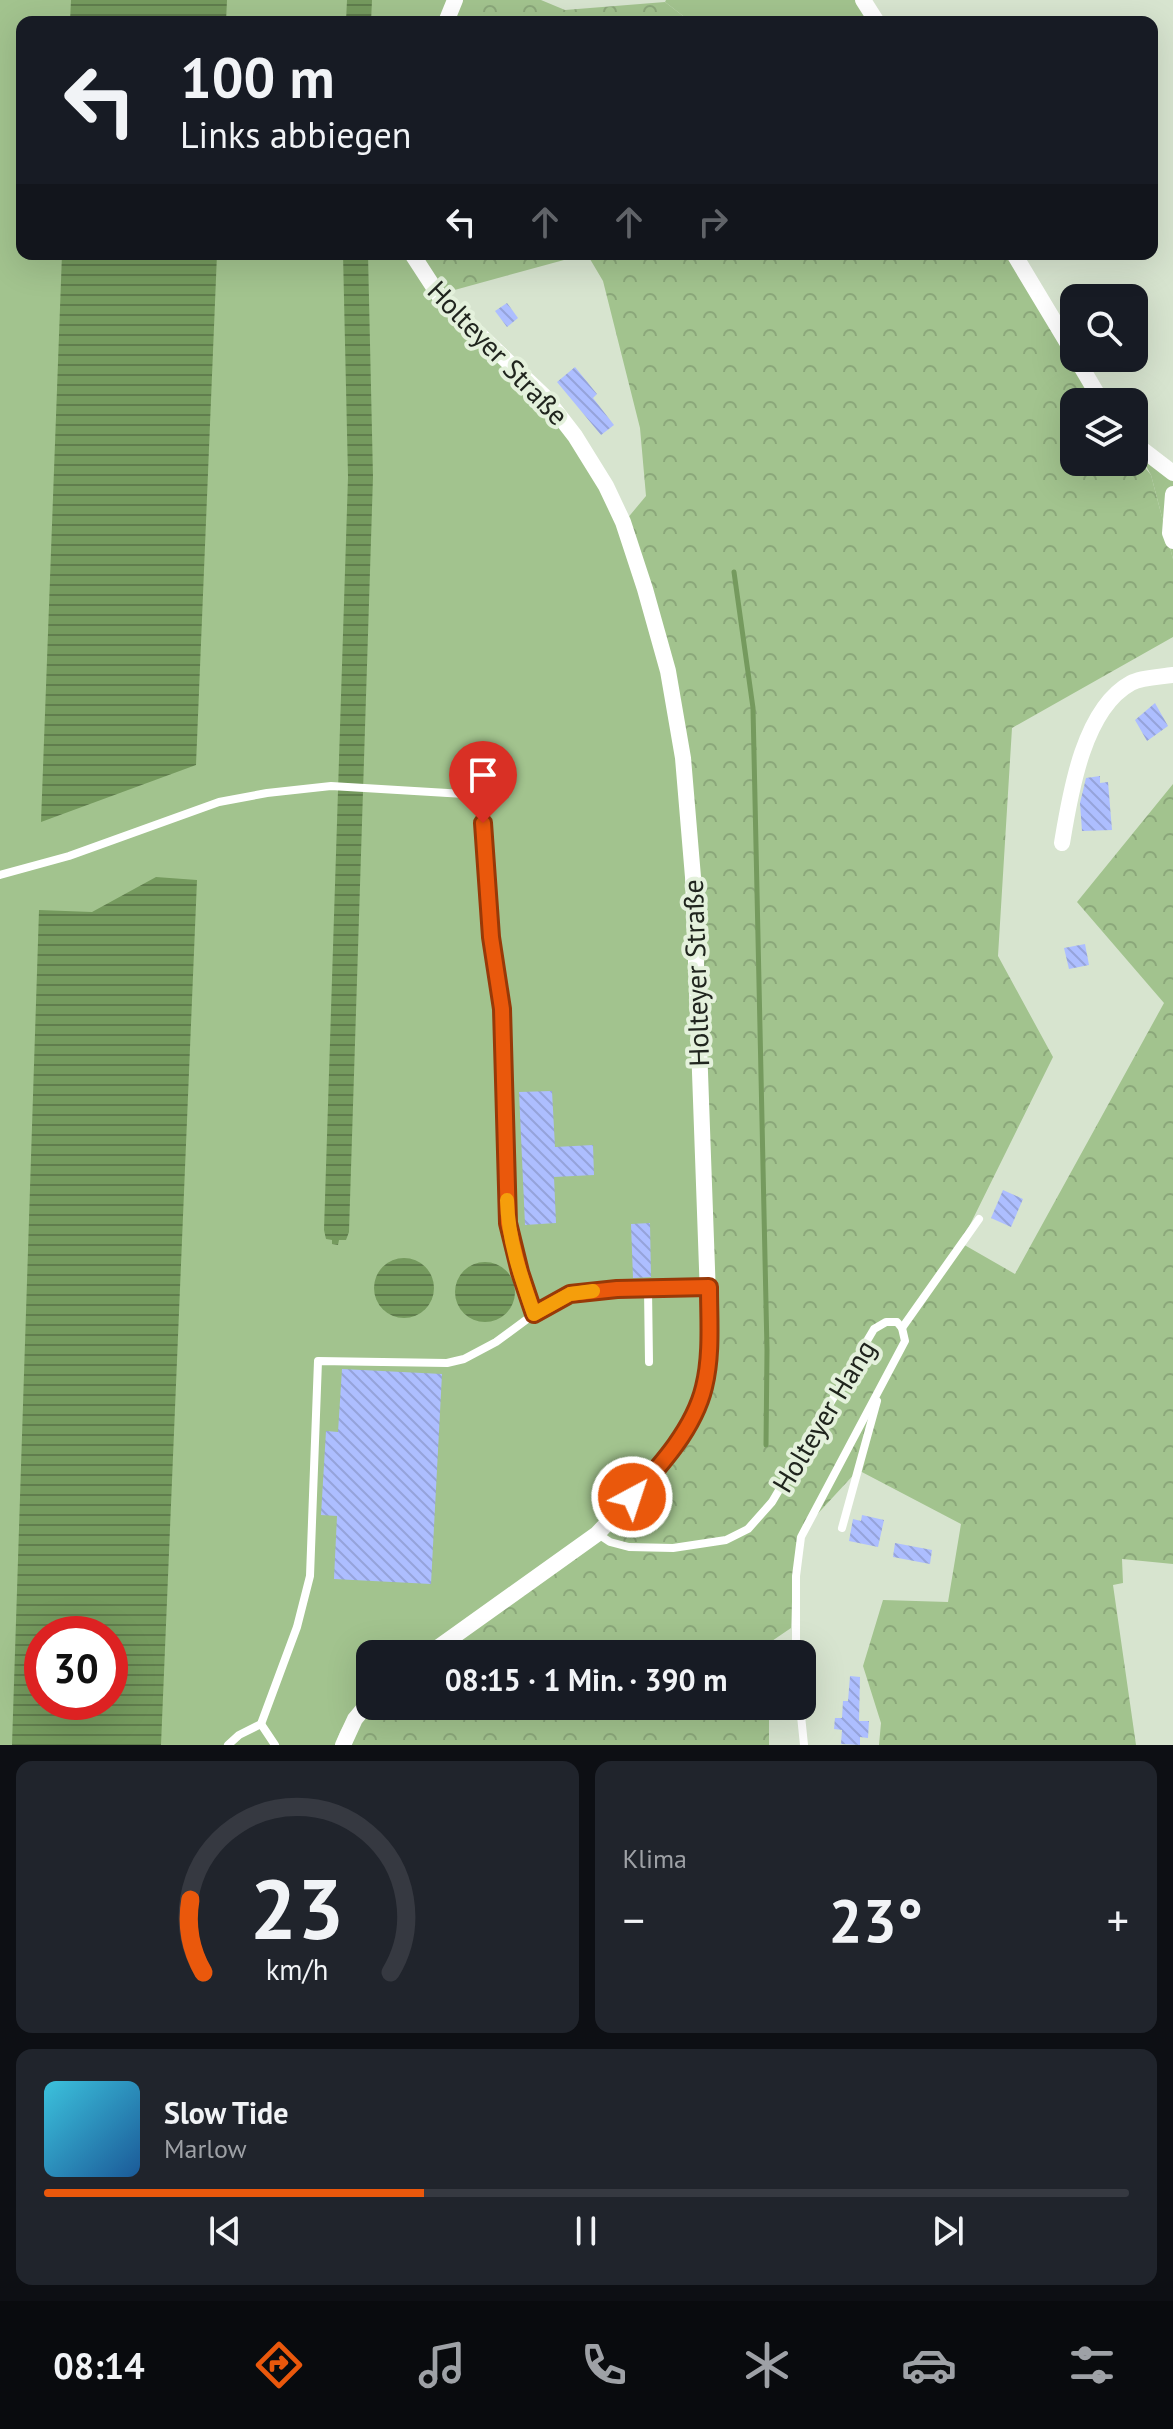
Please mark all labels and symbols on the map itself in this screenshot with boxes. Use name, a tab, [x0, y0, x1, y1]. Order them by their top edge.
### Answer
street label: Holteyer Straße	[420, 272, 577, 433]
pin	[449, 741, 517, 823]
street label: Holteyer Straße	[674, 879, 717, 1067]
street label: Holteyer Hang	[763, 1333, 884, 1499]
position arrow	[590, 1455, 674, 1539]
speed limit sign: 30	[24, 1616, 128, 1720]

